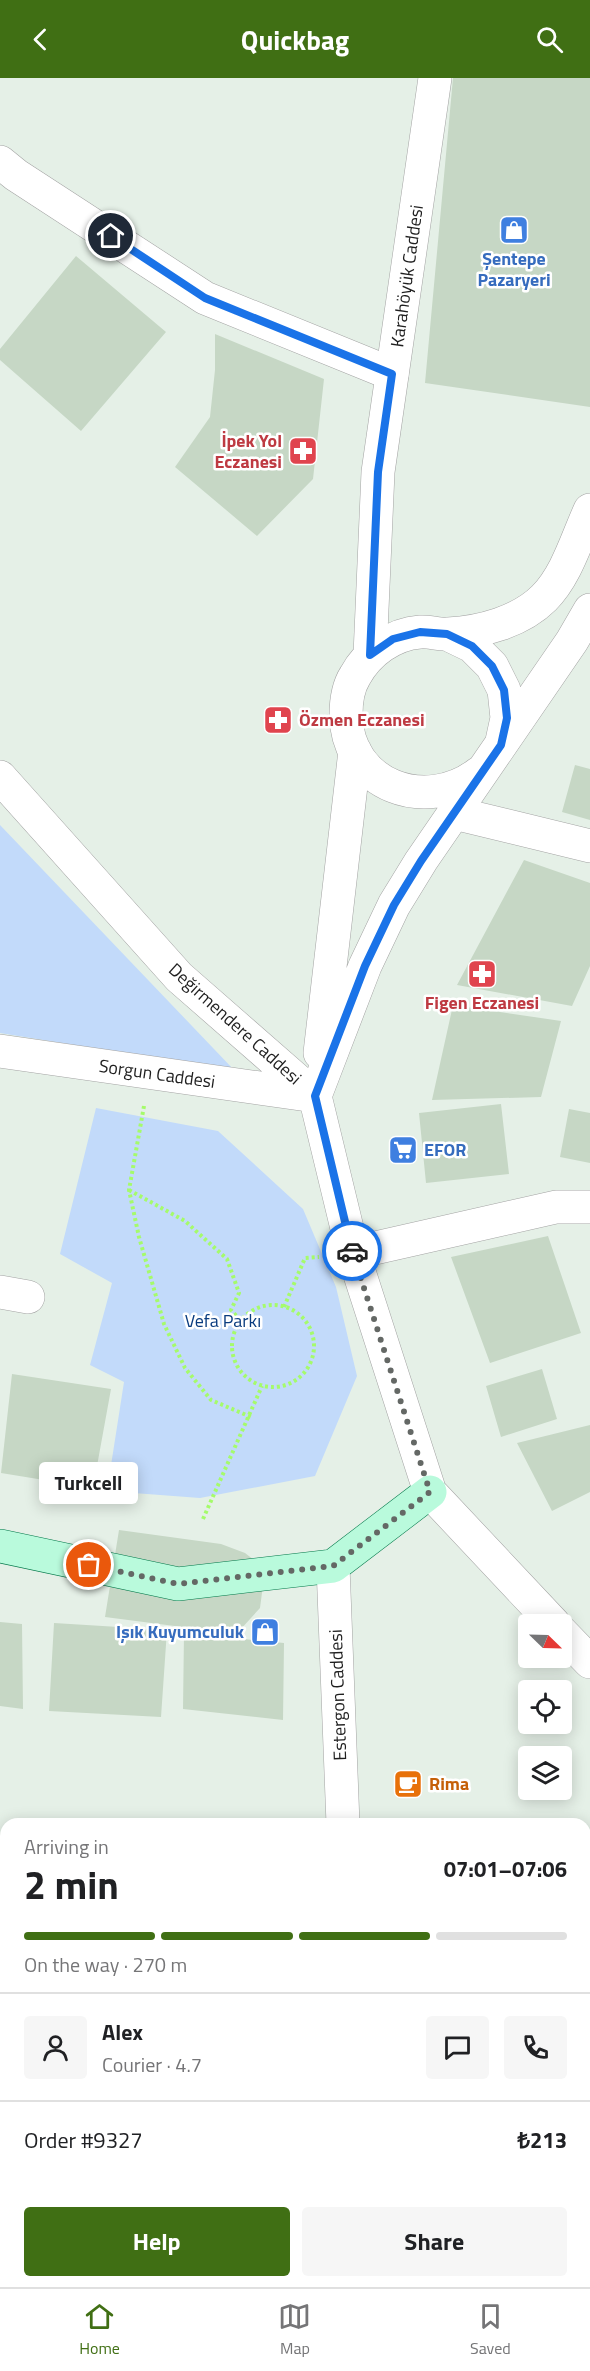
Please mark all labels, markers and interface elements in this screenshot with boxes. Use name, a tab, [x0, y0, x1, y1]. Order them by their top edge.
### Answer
text: Quickbag	[241, 19, 349, 60]
icon: back	[24, 23, 57, 56]
icon: search	[533, 23, 566, 56]
street label: Karahöyük Caddesi	[383, 203, 430, 349]
pin	[85, 210, 136, 261]
shop icon: Şentepe Pazaryeri	[498, 214, 530, 246]
icon: home	[94, 219, 127, 252]
place label: Şentepe Pazaryeri	[477, 245, 551, 293]
place label: İpek Yol Eczanesi	[214, 427, 282, 475]
pharmacy icon: İpek Yol Eczanesi	[287, 435, 319, 467]
pharmacy icon: Özmen Eczanesi	[262, 704, 294, 736]
place label: Özmen Eczanesi	[299, 706, 425, 733]
street label: Değirmendere Caddesi	[163, 956, 308, 1091]
pharmacy icon: Figen Eczanesi	[466, 958, 498, 990]
place label: Figen Eczanesi	[425, 989, 539, 1016]
street label: Sorgun Caddesi	[97, 1052, 217, 1095]
supermarket icon: EFOR	[387, 1134, 419, 1166]
place label: EFOR	[424, 1136, 466, 1163]
courier	[322, 1221, 382, 1281]
icon: car	[336, 1235, 369, 1268]
park label: Vefa Parkı	[185, 1307, 261, 1334]
callout: Turkcell	[40, 1463, 138, 1505]
text: Turkcell	[55, 1467, 122, 1498]
pin	[63, 1539, 114, 1590]
icon: bag	[72, 1548, 105, 1581]
north arrow	[518, 1614, 572, 1668]
map controls	[518, 1614, 572, 1800]
shop icon: Işık Kuyumculuk	[249, 1616, 281, 1648]
place label: Işık Kuyumculuk	[116, 1618, 245, 1645]
street label: Estergon Caddesi	[322, 1629, 353, 1761]
button: locate	[518, 1680, 572, 1734]
button: layers	[518, 1746, 572, 1800]
cafe icon: Rima	[392, 1768, 424, 1800]
place label: Rima	[429, 1770, 469, 1797]
text: Arriving in	[24, 1831, 109, 1862]
text: 07:01–07:06	[444, 1852, 567, 1886]
text: 2 min	[24, 1855, 119, 1914]
text: On the way · 270 m	[24, 1949, 187, 1980]
text: Alex	[102, 2015, 143, 2049]
button: person	[24, 2016, 87, 2079]
button: chat	[426, 2016, 489, 2079]
button: phone	[504, 2016, 567, 2079]
text: Courier · 4.7	[102, 2049, 202, 2080]
text: Order #9327	[24, 2123, 143, 2157]
text: ₺213	[517, 2123, 567, 2157]
button: Help	[24, 2207, 290, 2276]
button: Share	[302, 2207, 567, 2276]
tab: Home	[79, 2300, 120, 2360]
tab: Map	[278, 2300, 311, 2360]
tab: Saved	[470, 2300, 511, 2360]

